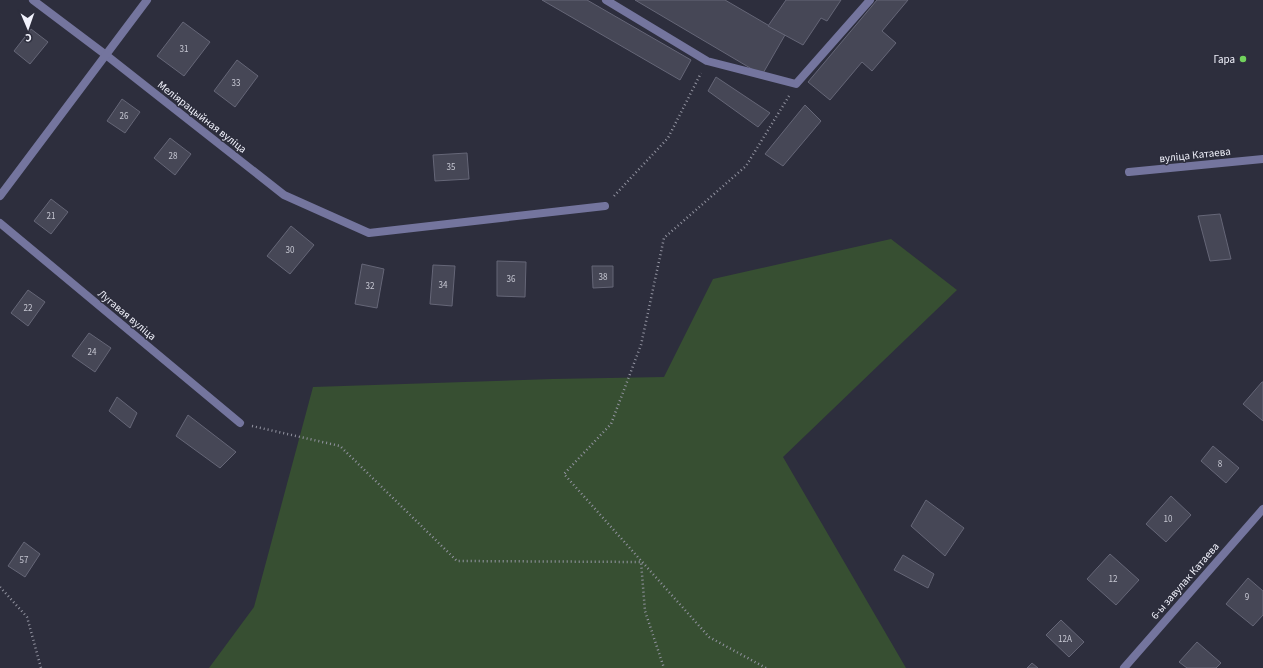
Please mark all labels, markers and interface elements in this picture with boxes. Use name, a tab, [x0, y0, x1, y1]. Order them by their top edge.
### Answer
north arrow	[8, 8, 48, 48]
text: С	[24, 30, 32, 45]
house number: 31	[180, 43, 188, 56]
place label: Гара	[1213, 52, 1235, 67]
marker: Гара	[1238, 54, 1248, 64]
street label: Меліярацыйная вуліца	[154, 77, 250, 157]
house number: 33	[232, 77, 241, 90]
house number: 26	[120, 110, 129, 123]
street label: вуліца Катаева	[1159, 144, 1231, 166]
house number: 28	[169, 150, 178, 163]
house number: 35	[447, 161, 456, 174]
house number: 21	[47, 210, 55, 223]
house number: 30	[286, 244, 295, 257]
house number: 38	[599, 271, 608, 284]
house number: 36	[507, 273, 516, 286]
house number: 34	[439, 279, 448, 292]
house number: 32	[366, 280, 375, 293]
street label: Лугавая вуліца	[95, 286, 159, 344]
house number: 22	[24, 302, 33, 315]
house number: 24	[88, 346, 97, 359]
house number: 8	[1218, 458, 1223, 471]
house number: 10	[1164, 513, 1173, 526]
street label: 6-ы завулак Катаева	[1147, 539, 1223, 623]
house number: 57	[20, 554, 29, 567]
house number: 12	[1109, 573, 1118, 586]
house number: 9	[1245, 591, 1250, 604]
house number: 12А	[1058, 633, 1072, 646]

